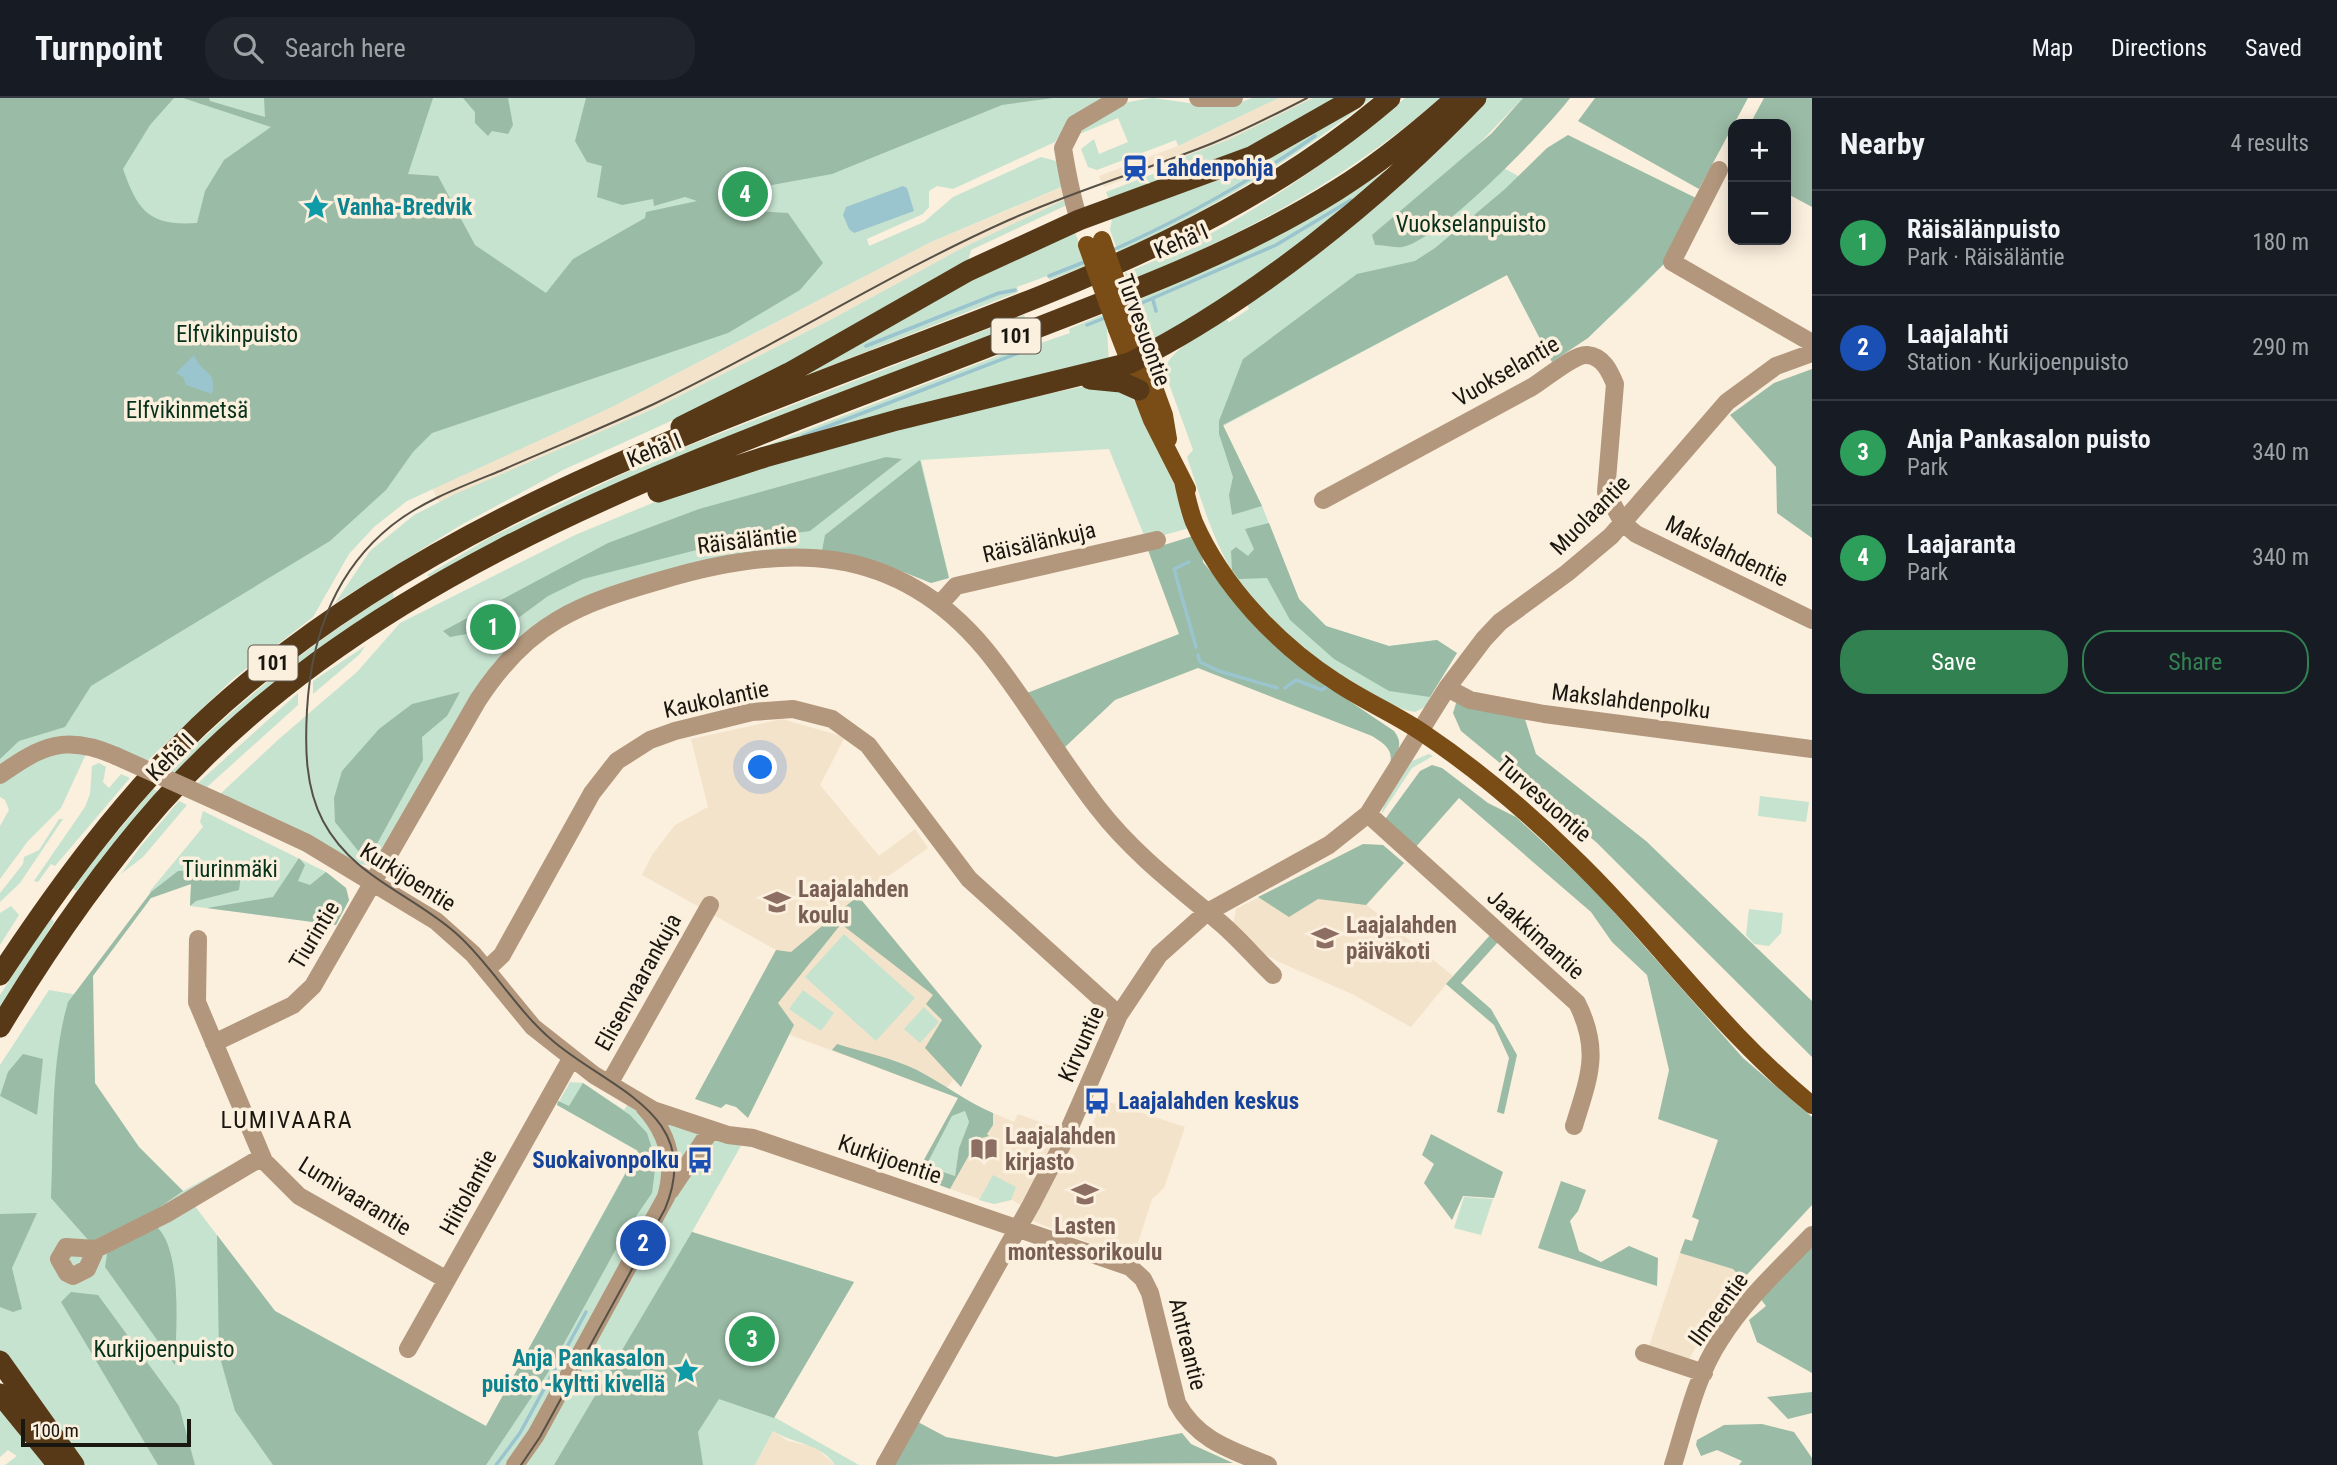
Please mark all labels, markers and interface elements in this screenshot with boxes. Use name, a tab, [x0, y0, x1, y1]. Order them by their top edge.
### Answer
search box	[205, 17, 695, 80]
text: Turnpoint	[35, 29, 163, 68]
icon: search	[229, 29, 267, 67]
text: Search here	[285, 33, 406, 63]
text: Map	[2032, 34, 2073, 62]
text: Directions	[2111, 34, 2207, 62]
text: Saved	[2245, 34, 2302, 62]
map controls	[1728, 119, 1791, 245]
button: +	[1728, 119, 1791, 182]
text: Nearby	[1840, 126, 1925, 161]
text: 4 results	[2231, 130, 2309, 157]
station icon: Lahdenpohja	[1120, 153, 1150, 183]
place label: Lahdenpohja	[1156, 155, 1274, 182]
pin: 4	[722, 168, 768, 220]
button: −	[1728, 182, 1791, 245]
place icon: Vanha-Bredvik	[301, 192, 331, 222]
place label: Vanha-Bredvik	[337, 194, 473, 221]
park label: Vuokselanpuisto	[1396, 211, 1546, 238]
text: Räisälänpuisto	[1907, 214, 2060, 244]
street label: Kehä I	[1150, 218, 1212, 265]
text: 1	[1857, 229, 1869, 256]
text: 180 m	[2252, 229, 2309, 256]
text: Park · Räisäläntie	[1907, 244, 2065, 271]
street label: Turvesuontie	[1111, 271, 1176, 390]
road number: 101	[992, 318, 1040, 354]
text: Laajalahti	[1907, 319, 2009, 349]
park label: Elfvikinpuisto	[176, 321, 298, 348]
street label: Vuokselantie	[1449, 330, 1564, 412]
text: 2	[1857, 334, 1869, 361]
text: 290 m	[2252, 334, 2309, 361]
text: Station · Kurkijoenpuisto	[1907, 349, 2129, 376]
park label: Elfvikinmetsä	[126, 397, 248, 424]
text: Anja Pankasalon puisto	[1907, 424, 2151, 454]
street label: Kehä I	[623, 427, 685, 474]
text: 3	[1857, 439, 1869, 466]
text: 340 m	[2252, 439, 2309, 466]
text: Park	[1907, 454, 1948, 481]
street label: Muolaantie	[1545, 470, 1636, 561]
street label: Makslahdentie	[1661, 510, 1792, 593]
street label: Räisälänkuja	[980, 516, 1098, 569]
street label: Räisäläntie	[696, 521, 798, 560]
text: Laajaranta	[1907, 529, 2016, 559]
text: 4	[1857, 544, 1869, 571]
text: 340 m	[2252, 544, 2309, 571]
text: Park	[1907, 559, 1948, 586]
pin: 1	[470, 601, 516, 653]
button: Save	[1840, 630, 2068, 694]
button: Share	[2082, 630, 2309, 694]
road number: 101	[248, 646, 298, 680]
street label: Kaukolantie	[661, 675, 771, 724]
street label: Makslahdenpolku	[1550, 678, 1712, 725]
street label: Kehä I	[141, 728, 200, 787]
your location	[743, 750, 777, 784]
street label: Turvesuontie	[1491, 751, 1597, 848]
street label: Kurkijoentie	[355, 837, 460, 917]
park label: Tiurinmäki	[182, 856, 278, 883]
place label: Laajalahden koulu	[798, 876, 909, 929]
street label: Jaakkimantie	[1481, 884, 1590, 985]
school or university icon: Laajalahden koulu	[762, 887, 792, 917]
street label: Tiurintie	[284, 896, 345, 974]
street label: Elisenvaarankuja	[590, 909, 687, 1055]
place label: Laajalahden päiväkoti	[1346, 912, 1457, 965]
school or university icon: Laajalahden päiväkoti	[1310, 923, 1340, 953]
street label: Kirvuntie	[1053, 1002, 1110, 1086]
bus stop icon: Laajalahden keskus	[1082, 1086, 1112, 1116]
place label: Laajalahden keskus	[1118, 1088, 1299, 1115]
district label: LUMIVAARA	[220, 1106, 354, 1134]
place label: Laajalahden kirjasto	[1005, 1123, 1116, 1176]
street label: Kurkijoentie	[835, 1129, 945, 1190]
library icon: Laajalahden kirjasto	[969, 1134, 999, 1164]
street label: Hiitolantie	[434, 1145, 503, 1240]
bus stop icon: Suokaivonpolku	[685, 1145, 715, 1175]
place label: Suokaivonpolku	[532, 1147, 679, 1174]
street label: Lumivaarantie	[294, 1151, 416, 1242]
school or university icon: Lasten montessorikoulu	[1070, 1179, 1100, 1209]
place label: Lasten montessorikoulu	[1008, 1213, 1162, 1266]
pin: 2	[620, 1217, 666, 1269]
street label: Ilmeentie	[1683, 1267, 1754, 1351]
street label: Antreantie	[1163, 1295, 1212, 1393]
pin: 3	[729, 1313, 775, 1365]
park label: Kurkijoenpuisto	[93, 1336, 235, 1363]
place label: Anja Pankasalon puisto -kyltti kivellä	[482, 1345, 665, 1398]
place icon: Anja Pankasalon puisto -kyltti kivellä	[671, 1356, 701, 1386]
scale bar	[21, 1416, 191, 1448]
text: 100 m	[32, 1419, 79, 1442]

